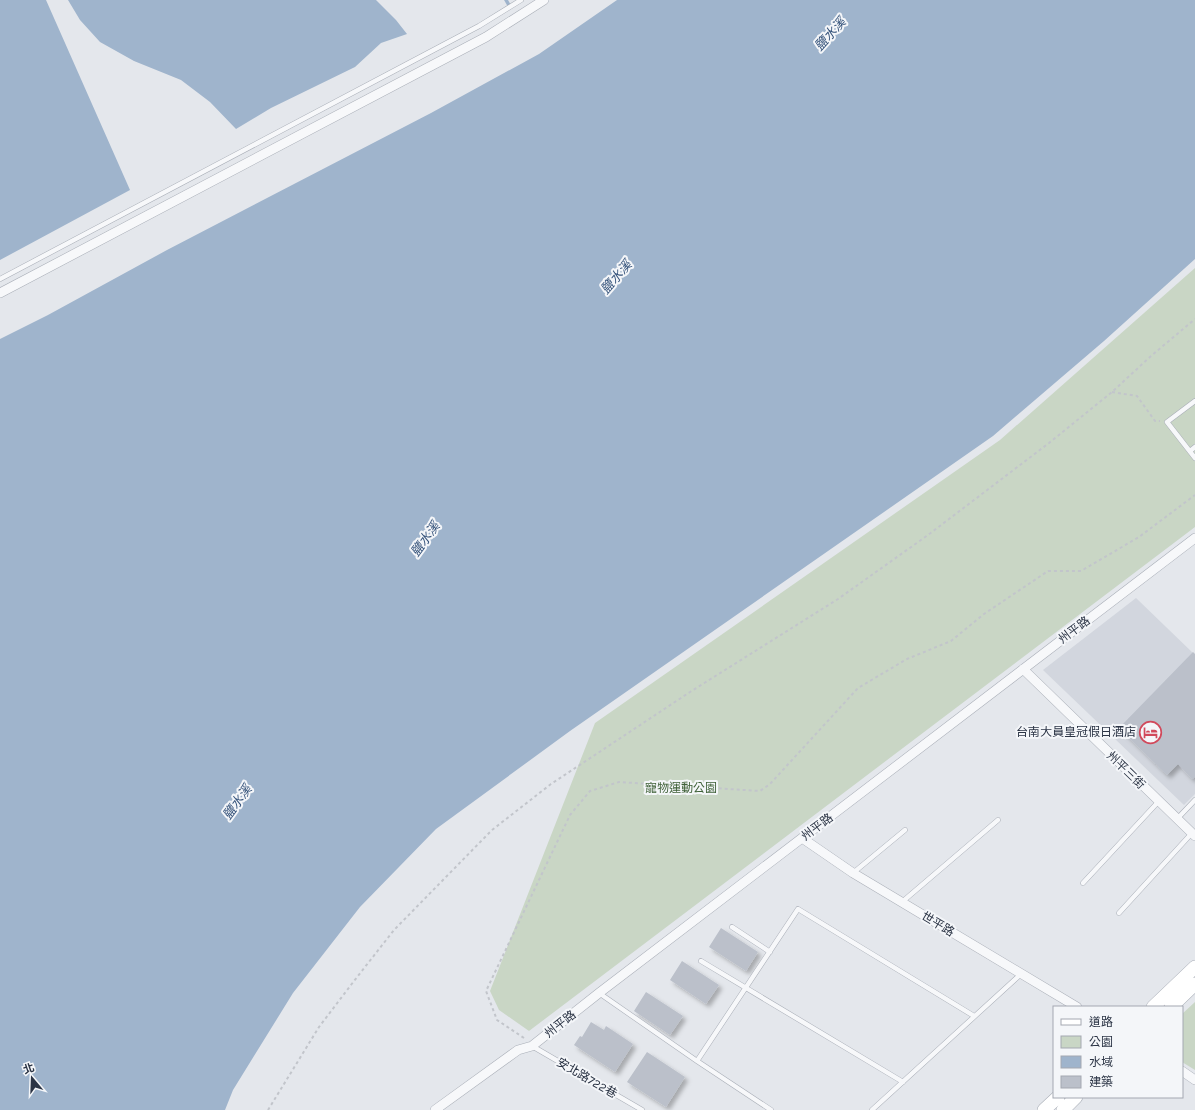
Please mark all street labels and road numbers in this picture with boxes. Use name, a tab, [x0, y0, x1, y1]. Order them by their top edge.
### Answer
street label: 州平路	[1055, 614, 1093, 646]
street label: 州平三街	[1104, 748, 1148, 792]
street label: 州平路	[798, 811, 836, 843]
street label: 世平路	[919, 909, 957, 939]
street label: 州平路	[542, 1007, 578, 1041]
street label: 安北路722巷	[554, 1055, 620, 1101]

